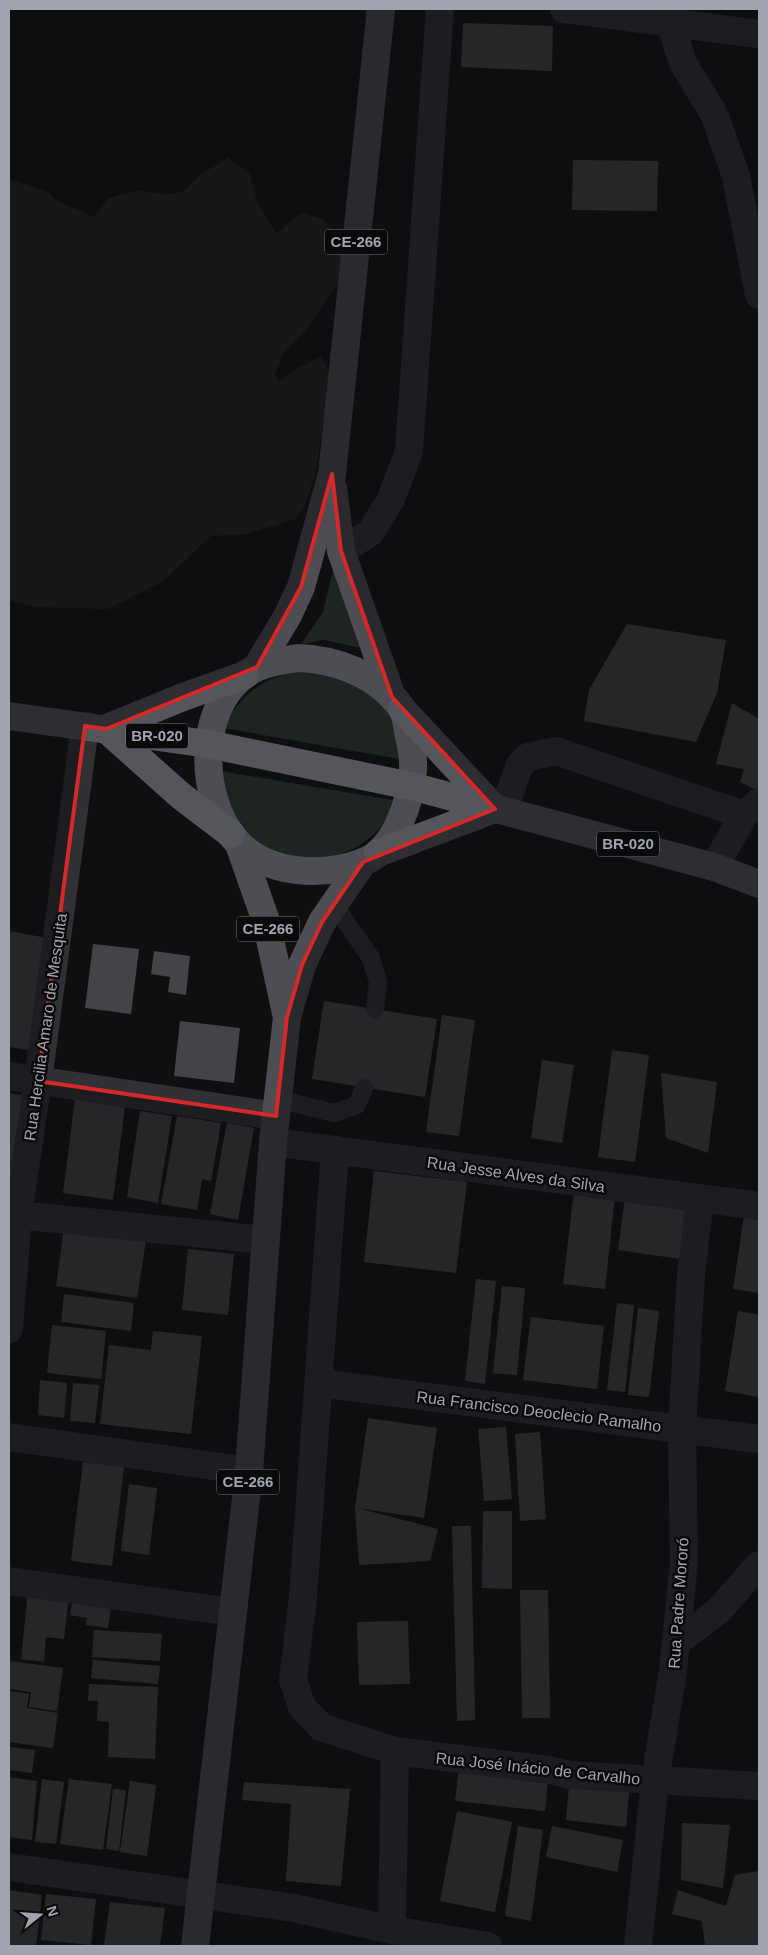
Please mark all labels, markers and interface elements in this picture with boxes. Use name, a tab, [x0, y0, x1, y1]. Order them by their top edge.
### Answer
road number: CE-266	[325, 230, 387, 254]
road number: BR-020	[126, 724, 188, 748]
road number: BR-020	[597, 832, 659, 856]
street label: Rua Hercilia Amaro de Mesquita	[21, 912, 70, 1142]
road number: CE-266	[237, 916, 299, 942]
street label: Rua Jesse Alves da Silva	[426, 1154, 606, 1195]
street label: Rua Francisco Deoclecio Ramalho	[416, 1388, 662, 1435]
road number: CE-266	[217, 1470, 279, 1494]
street label: Rua Padre Mororó	[665, 1537, 692, 1669]
street label: Rua José Inácio de Carvalho	[435, 1749, 641, 1788]
north arrow	[15, 1890, 65, 1940]
text: N	[43, 1904, 62, 1918]

